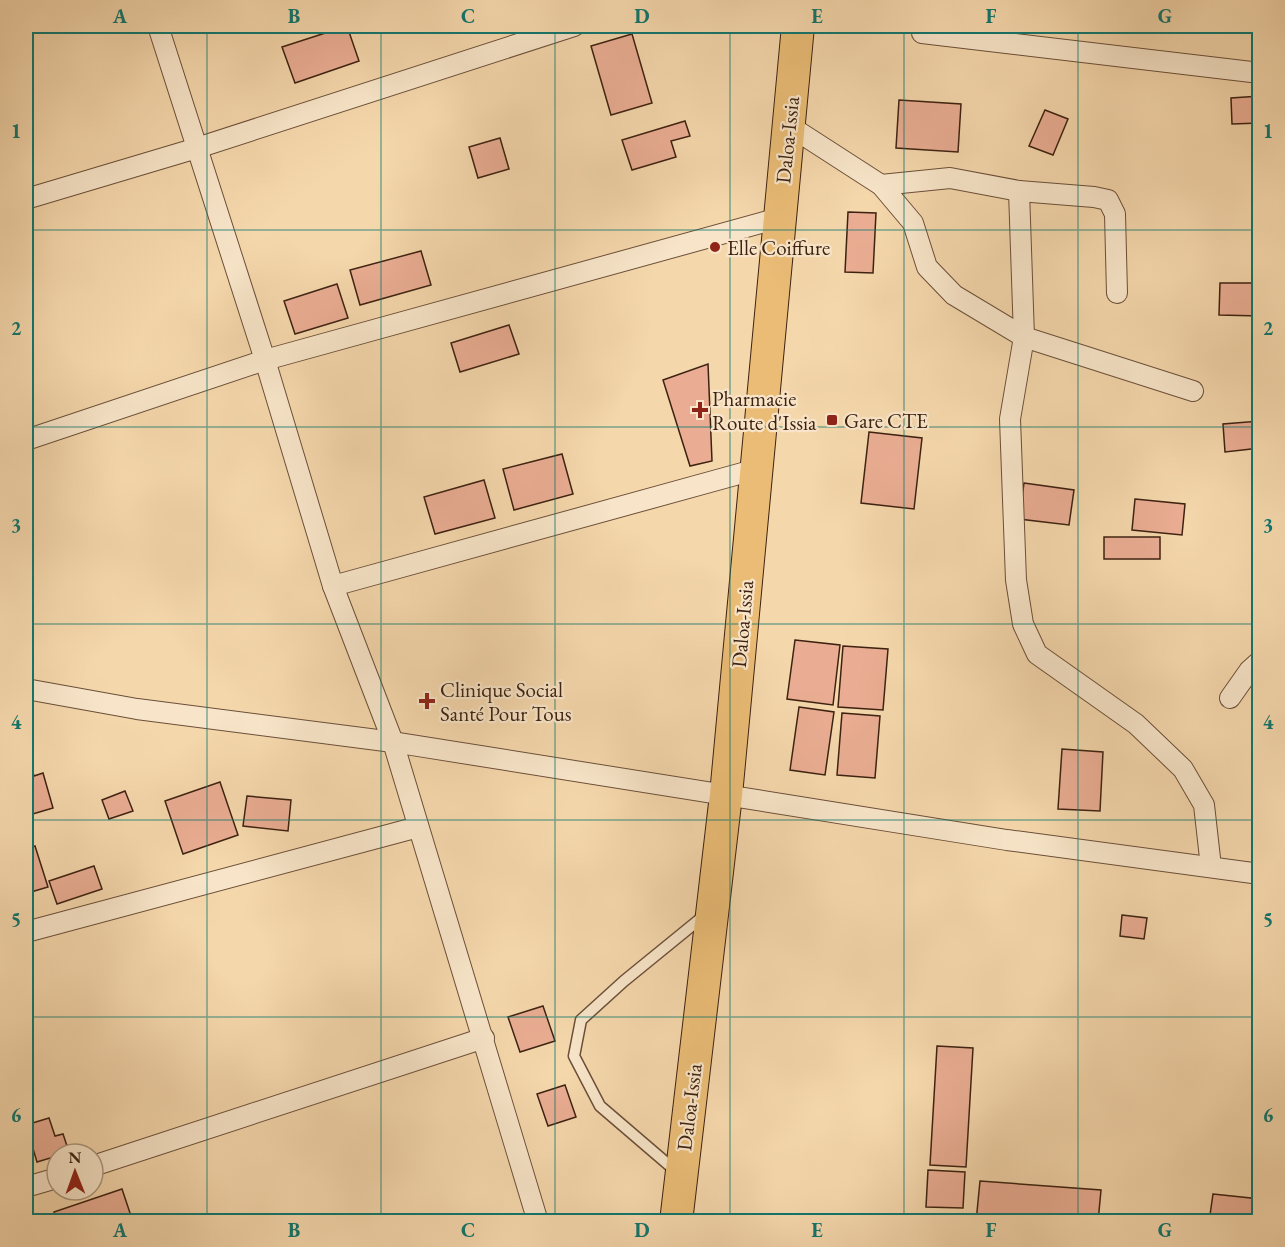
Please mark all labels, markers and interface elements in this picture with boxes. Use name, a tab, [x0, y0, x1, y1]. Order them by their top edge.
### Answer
text: A	[112, 3, 128, 29]
text: B	[288, 3, 300, 29]
text: C	[461, 3, 475, 29]
text: D	[634, 3, 650, 29]
text: E	[811, 3, 823, 29]
text: F	[986, 3, 997, 29]
text: G	[1158, 3, 1172, 29]
street label: Daloa-Issia	[769, 94, 805, 185]
text: 1	[11, 118, 21, 144]
text: 1	[1263, 118, 1273, 144]
place label: Elle Coiffure	[727, 234, 830, 261]
marker: Elle Coiffure	[708, 240, 722, 254]
text: 2	[11, 315, 22, 341]
text: 2	[1263, 315, 1274, 341]
place label: Pharmacie Route d'Issia	[712, 385, 817, 436]
marker: Pharmacie Route d'Issia	[693, 403, 707, 417]
place label: Gare CTE	[844, 407, 928, 434]
marker: Gare CTE	[825, 413, 839, 427]
text: 3	[11, 512, 21, 538]
text: 3	[1263, 512, 1273, 538]
street label: Daloa-Issia	[725, 579, 759, 669]
place label: Clinique Social Santé Pour Tous	[440, 676, 572, 727]
marker: Clinique Social Santé Pour Tous	[418, 692, 436, 710]
text: 4	[11, 709, 22, 735]
text: 4	[1263, 709, 1274, 735]
text: 5	[11, 906, 21, 932]
text: 5	[1263, 906, 1273, 932]
street label: Daloa-Issia	[670, 1061, 708, 1152]
text: 6	[11, 1102, 22, 1128]
text: 6	[1263, 1102, 1274, 1128]
north arrow	[45, 1142, 105, 1202]
text: N	[68, 1147, 81, 1168]
text: A	[112, 1217, 128, 1243]
text: B	[288, 1217, 300, 1243]
text: C	[461, 1217, 475, 1243]
text: D	[634, 1217, 650, 1243]
text: E	[811, 1217, 823, 1243]
text: F	[986, 1217, 997, 1243]
text: G	[1158, 1217, 1172, 1243]

